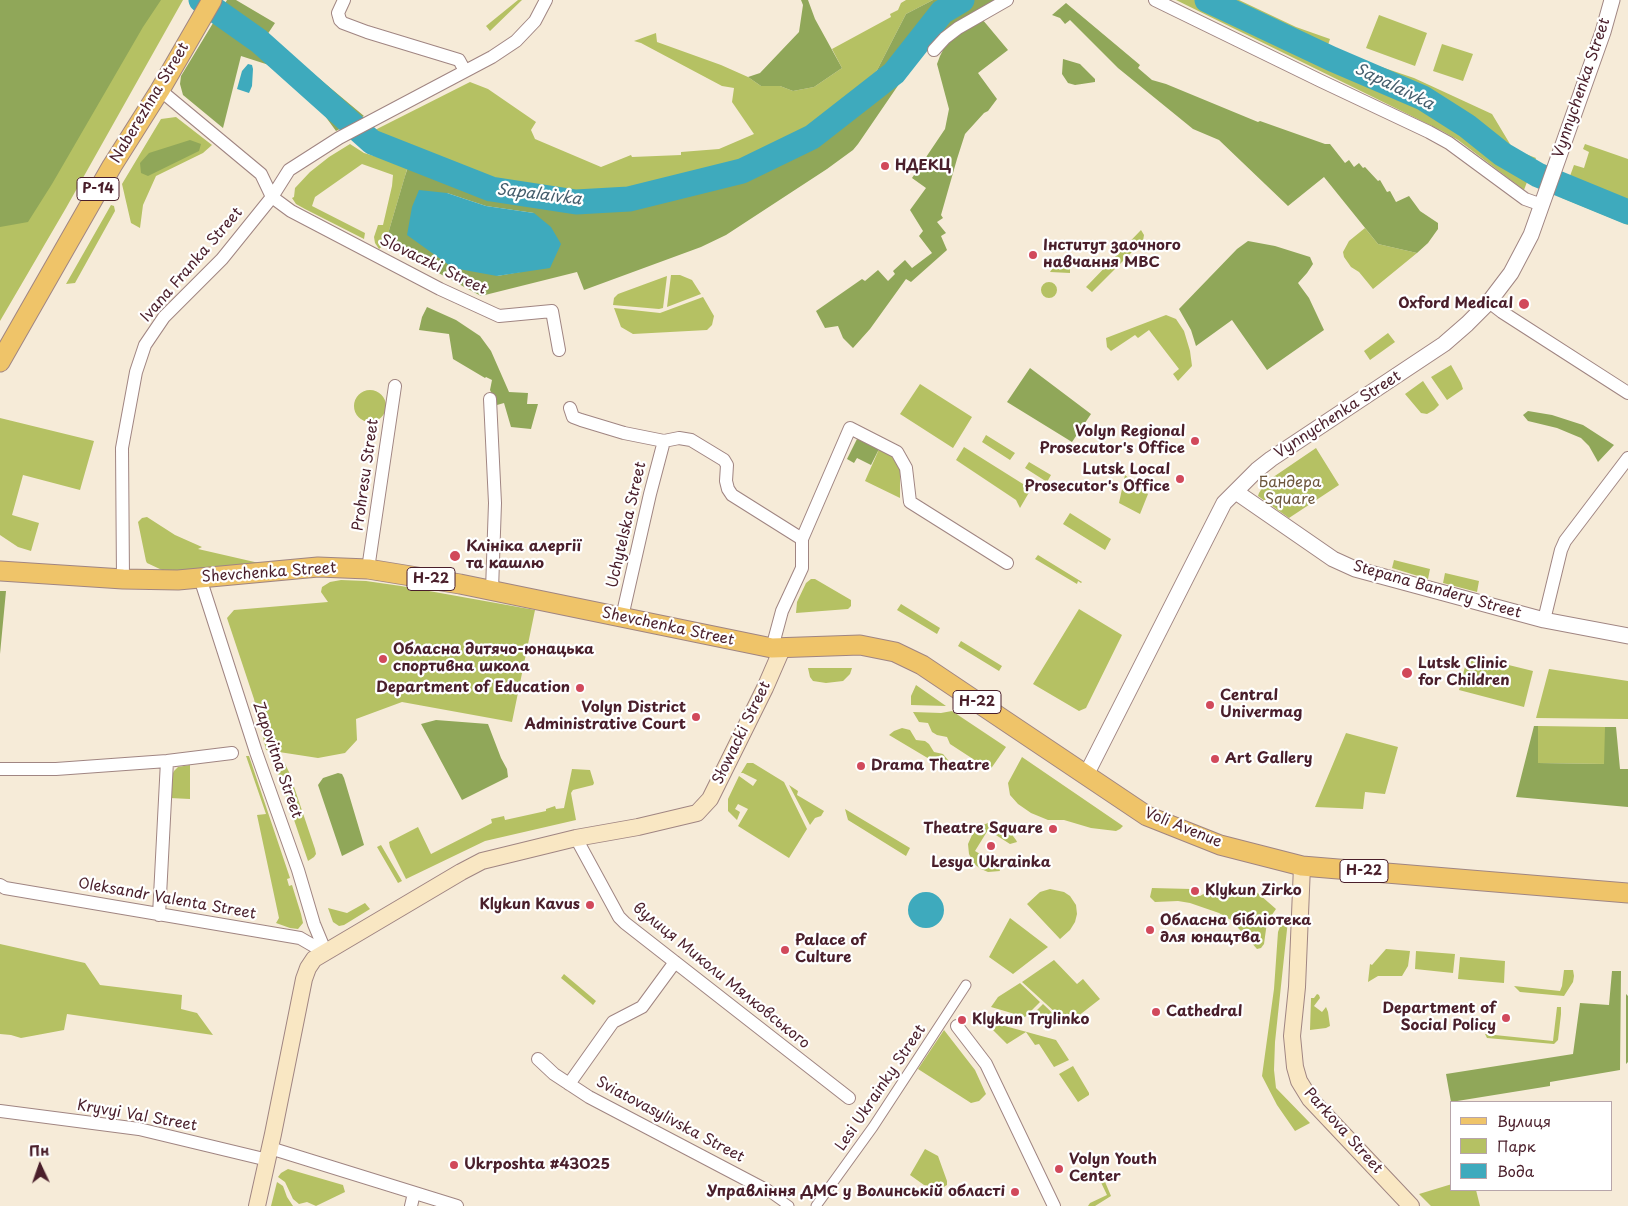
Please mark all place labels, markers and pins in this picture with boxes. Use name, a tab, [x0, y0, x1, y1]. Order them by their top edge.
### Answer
place label: НДЕКЦ	[895, 157, 951, 175]
marker: НДЕКЦ	[879, 160, 891, 172]
place label: Інститут заочного навчання МВС	[1043, 237, 1181, 272]
marker: Інститут заочного навчання МВС	[1027, 249, 1039, 261]
place label: Oxford Medical	[1398, 295, 1513, 313]
marker: Oxford Medical	[1517, 297, 1531, 311]
place label: Volyn Regional Prosecutor's Office	[1040, 423, 1185, 458]
marker: Volyn Regional Prosecutor's Office	[1189, 435, 1201, 447]
place label: Lutsk Local Prosecutor's Office	[1025, 461, 1170, 496]
marker: Lutsk Local Prosecutor's Office	[1174, 473, 1186, 485]
place label: Клініка алергії та кашлю	[466, 538, 581, 573]
marker: Клініка алергії та кашлю	[448, 549, 462, 563]
place label: Обласна дитячо-юнацька спортивна школа	[393, 641, 594, 676]
marker: Обласна дитячо-юнацька спортивна школа	[377, 653, 389, 665]
place label: Lutsk Clinic for Children	[1418, 655, 1510, 690]
marker: Lutsk Clinic for Children	[1400, 666, 1414, 680]
place label: Department of Education	[376, 679, 570, 697]
marker: Department of Education	[574, 682, 586, 694]
place label: Central Univermag	[1220, 687, 1302, 722]
place label: Volyn District Administrative Court	[525, 699, 686, 734]
marker: Central Univermag	[1204, 699, 1216, 711]
marker: Volyn District Administrative Court	[690, 711, 702, 723]
place label: Art Gallery	[1225, 750, 1313, 768]
marker: Art Gallery	[1209, 753, 1221, 765]
place label: Drama Theatre	[871, 757, 990, 775]
marker: Drama Theatre	[855, 760, 867, 772]
place label: Theatre Square	[923, 820, 1043, 838]
marker: Theatre Square	[1047, 823, 1059, 835]
marker: Lesya Ukrainka	[985, 840, 997, 852]
place label: Lesya Ukrainka	[931, 854, 1051, 872]
place label: Klykun Zirko	[1205, 882, 1302, 900]
marker: Klykun Zirko	[1189, 885, 1201, 897]
place label: Klykun Kavus	[479, 896, 580, 914]
marker: Klykun Kavus	[584, 899, 596, 911]
place label: Обласна бібліотека для юнацтва	[1160, 912, 1311, 947]
marker: Обласна бібліотека для юнацтва	[1144, 924, 1156, 936]
place label: Palace of Culture	[795, 932, 866, 967]
marker: Palace of Culture	[779, 944, 791, 956]
place label: Department of Social Policy	[1382, 1000, 1496, 1035]
place label: Cathedral	[1166, 1003, 1242, 1021]
marker: Cathedral	[1150, 1006, 1162, 1018]
place label: Klykun Trylinko	[972, 1011, 1089, 1029]
marker: Department of Social Policy	[1500, 1012, 1512, 1024]
marker: Klykun Trylinko	[956, 1014, 968, 1026]
place label: Volyn Youth Center	[1069, 1151, 1157, 1186]
place label: Ukrposhta #43025	[464, 1156, 610, 1174]
marker: Ukrposhta #43025	[448, 1159, 460, 1171]
marker: Volyn Youth Center	[1053, 1163, 1065, 1175]
place label: Управління ДМС у Волинській області	[707, 1183, 1005, 1201]
marker: Управління ДМС у Волинській області	[1009, 1186, 1021, 1198]

